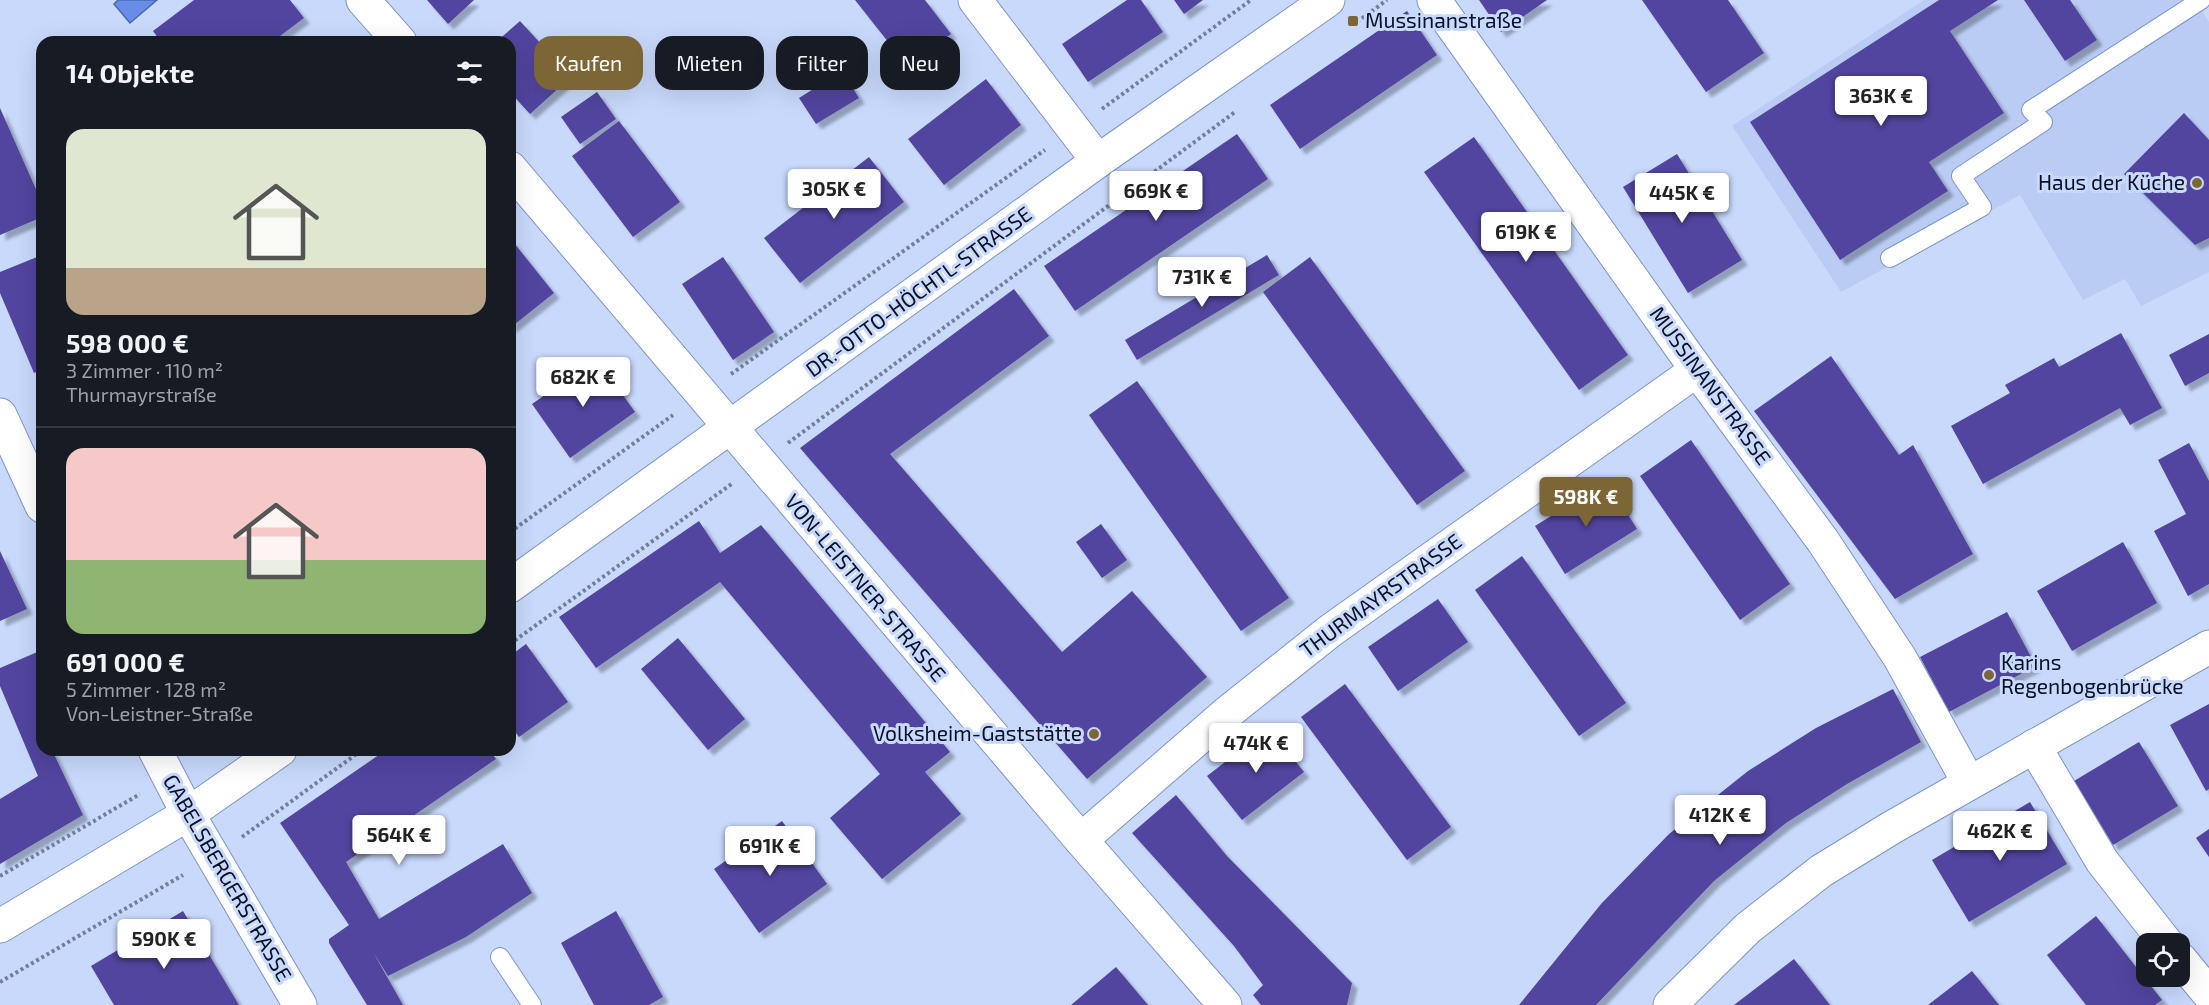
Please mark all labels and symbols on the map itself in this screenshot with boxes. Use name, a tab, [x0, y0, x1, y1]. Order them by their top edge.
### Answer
place label: Mussinanstraße	[1365, 7, 1522, 32]
marker: Mussinanstraße	[1346, 14, 1360, 28]
pin: 363K €	[1832, 76, 1930, 127]
pin: 305K €	[785, 169, 883, 220]
place label: Haus der Küche	[2038, 169, 2185, 194]
pin: 669K €	[1107, 171, 1205, 222]
pin: 445K €	[1633, 173, 1731, 224]
marker: Haus der Küche	[2190, 176, 2204, 190]
street label: DR.-OTTO-HÖCHTL-STRASSE	[800, 200, 1036, 381]
pin: 619K €	[1477, 212, 1575, 263]
pin: 731K €	[1153, 257, 1251, 308]
street label: MUSSINANSTRASSE	[1645, 301, 1777, 469]
pin: 682K €	[534, 357, 632, 408]
pin: 598K €	[1537, 477, 1635, 528]
street label: VON-LEISTNER-STRASSE	[780, 488, 952, 686]
street label: THURMAYRSTRASSE	[1294, 528, 1466, 662]
place label: Karins Regenbogenbrücke	[2001, 649, 2184, 698]
marker: Karins Regenbogenbrücke	[1982, 668, 1996, 682]
place label: Volksheim-Gaststätte	[873, 720, 1082, 745]
pin: 474K €	[1207, 723, 1305, 774]
marker: Volksheim-Gaststätte	[1087, 727, 1101, 741]
street label: GABELSBERGERSTRASSE	[159, 769, 298, 985]
pin: 412K €	[1671, 795, 1769, 846]
pin: 462K €	[1951, 811, 2049, 862]
pin: 564K €	[350, 815, 448, 866]
pin: 691K €	[721, 826, 819, 877]
pin: 590K €	[115, 919, 213, 970]

